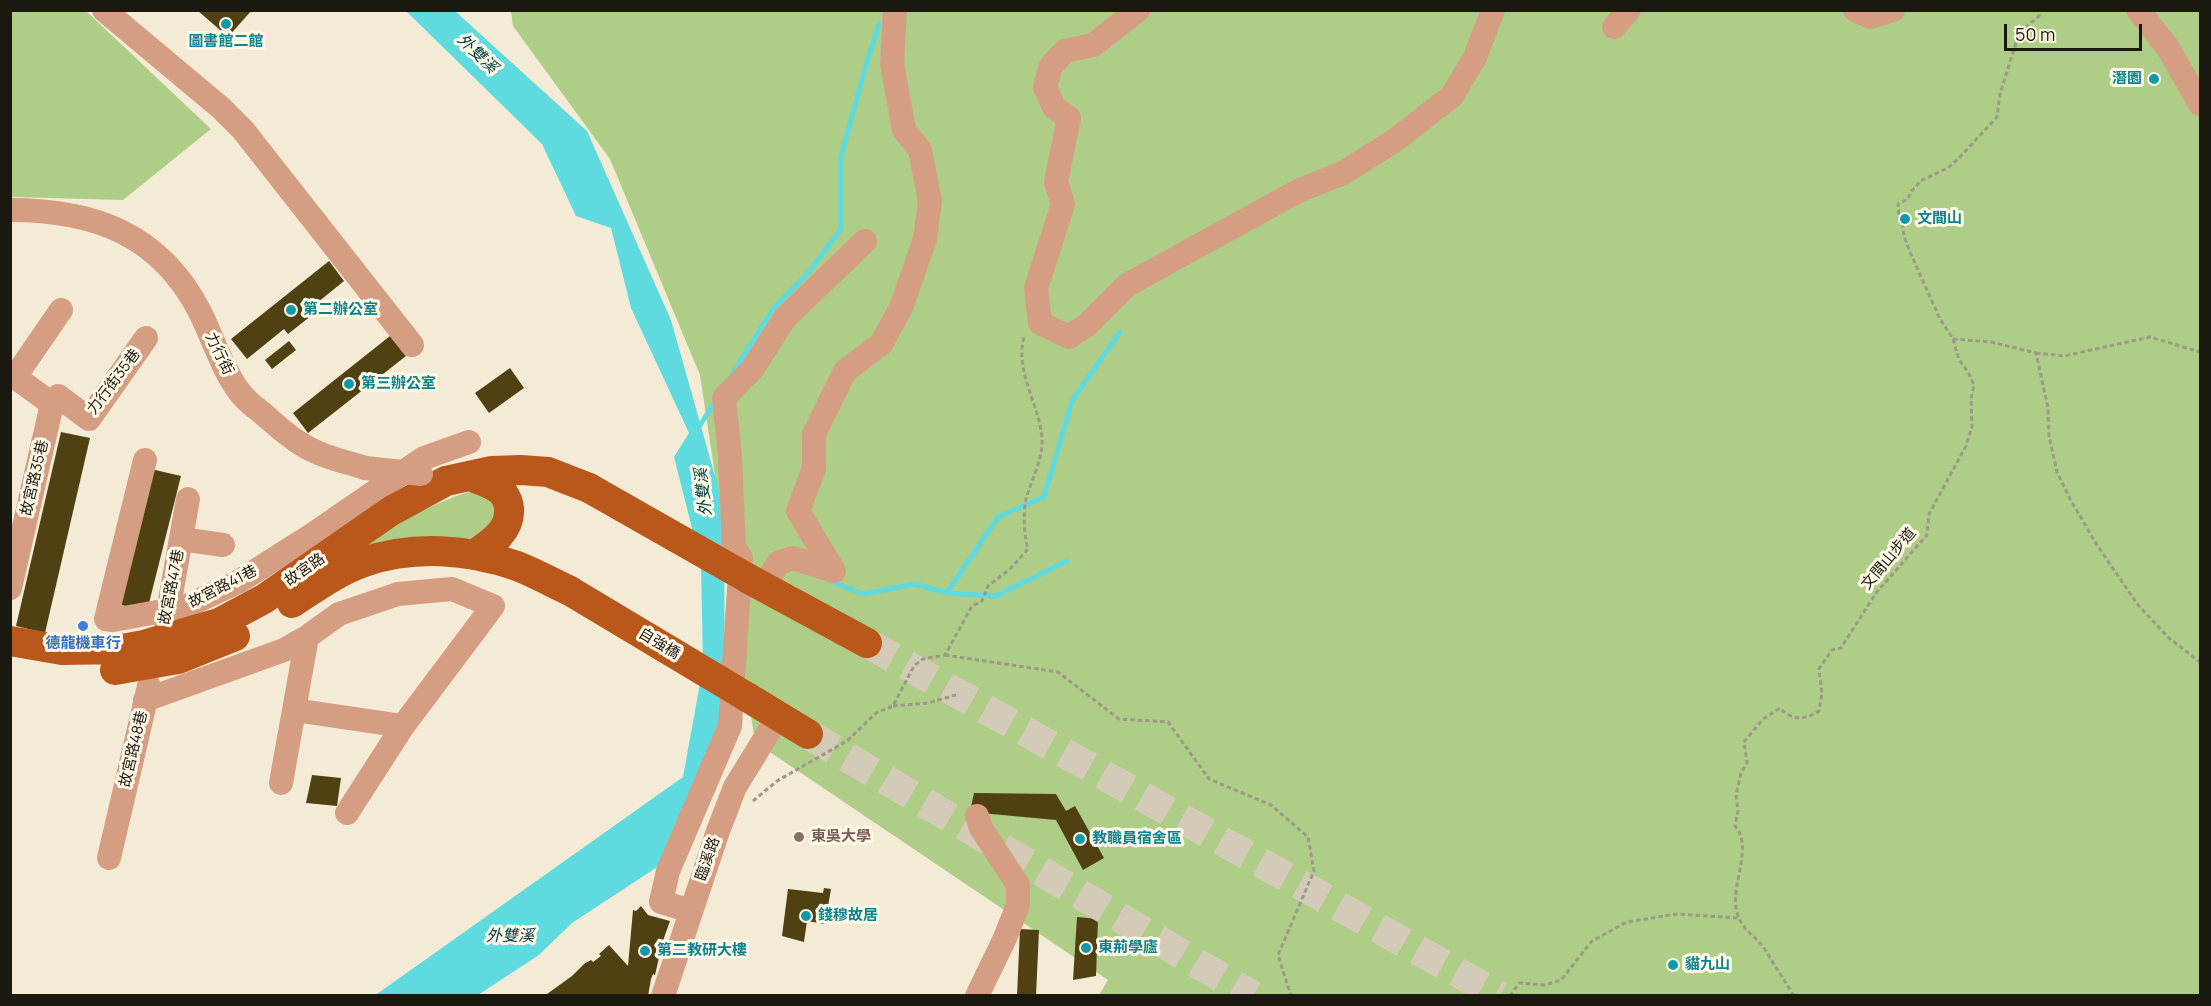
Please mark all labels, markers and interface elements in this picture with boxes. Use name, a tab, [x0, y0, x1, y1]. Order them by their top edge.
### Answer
scale bar	[2007, 12, 2145, 50]
marker: 圖書館二館	[219, 17, 233, 31]
text: 50 m	[2015, 22, 2055, 46]
water label: 外雙溪	[453, 30, 501, 78]
place label: 圖書館二館	[189, 33, 263, 51]
place label: 潛園	[2112, 70, 2142, 88]
marker: 潛園	[2147, 72, 2161, 86]
place label: 文間山	[1917, 210, 1962, 228]
marker: 文間山	[1898, 212, 1912, 226]
place label: 第二辦公室	[303, 301, 378, 319]
marker: 第二辦公室	[284, 303, 298, 317]
street label: 力行街	[201, 330, 237, 378]
street label: 力行街35巷	[84, 346, 144, 418]
place label: 第三辦公室	[361, 375, 436, 393]
marker: 第三辦公室	[342, 377, 356, 391]
street label: 故宮路35巷	[18, 438, 52, 518]
water label: 外雙溪	[692, 467, 716, 517]
street label: 文間山步道	[1858, 524, 1920, 594]
street label: 故宮路47巷	[156, 548, 188, 626]
street label: 故宮路	[281, 550, 329, 590]
street label: 故宮路41巷	[186, 562, 260, 612]
marker: 德龍機車行	[76, 619, 90, 633]
street label: 自強橋	[635, 625, 683, 663]
place label: 德龍機車行	[46, 635, 120, 653]
street label: 故宮路48巷	[117, 709, 151, 789]
place label: 東吳大學	[811, 828, 871, 846]
marker: 東吳大學	[792, 830, 806, 844]
place label: 教職員宿舍區	[1092, 830, 1182, 848]
marker: 教職員宿舍區	[1073, 832, 1087, 846]
street label: 臨溪路	[692, 835, 724, 883]
place label: 錢穆故居	[818, 907, 878, 925]
marker: 錢穆故居	[799, 909, 813, 923]
water label: 外雙溪	[486, 927, 534, 947]
place label: 東荊學廬	[1098, 939, 1158, 957]
marker: 東荊學廬	[1079, 941, 1093, 955]
place label: 第二教研大樓	[657, 942, 747, 960]
marker: 第二教研大樓	[638, 944, 652, 958]
place label: 貓九山	[1685, 956, 1730, 974]
marker: 貓九山	[1666, 958, 1680, 972]

